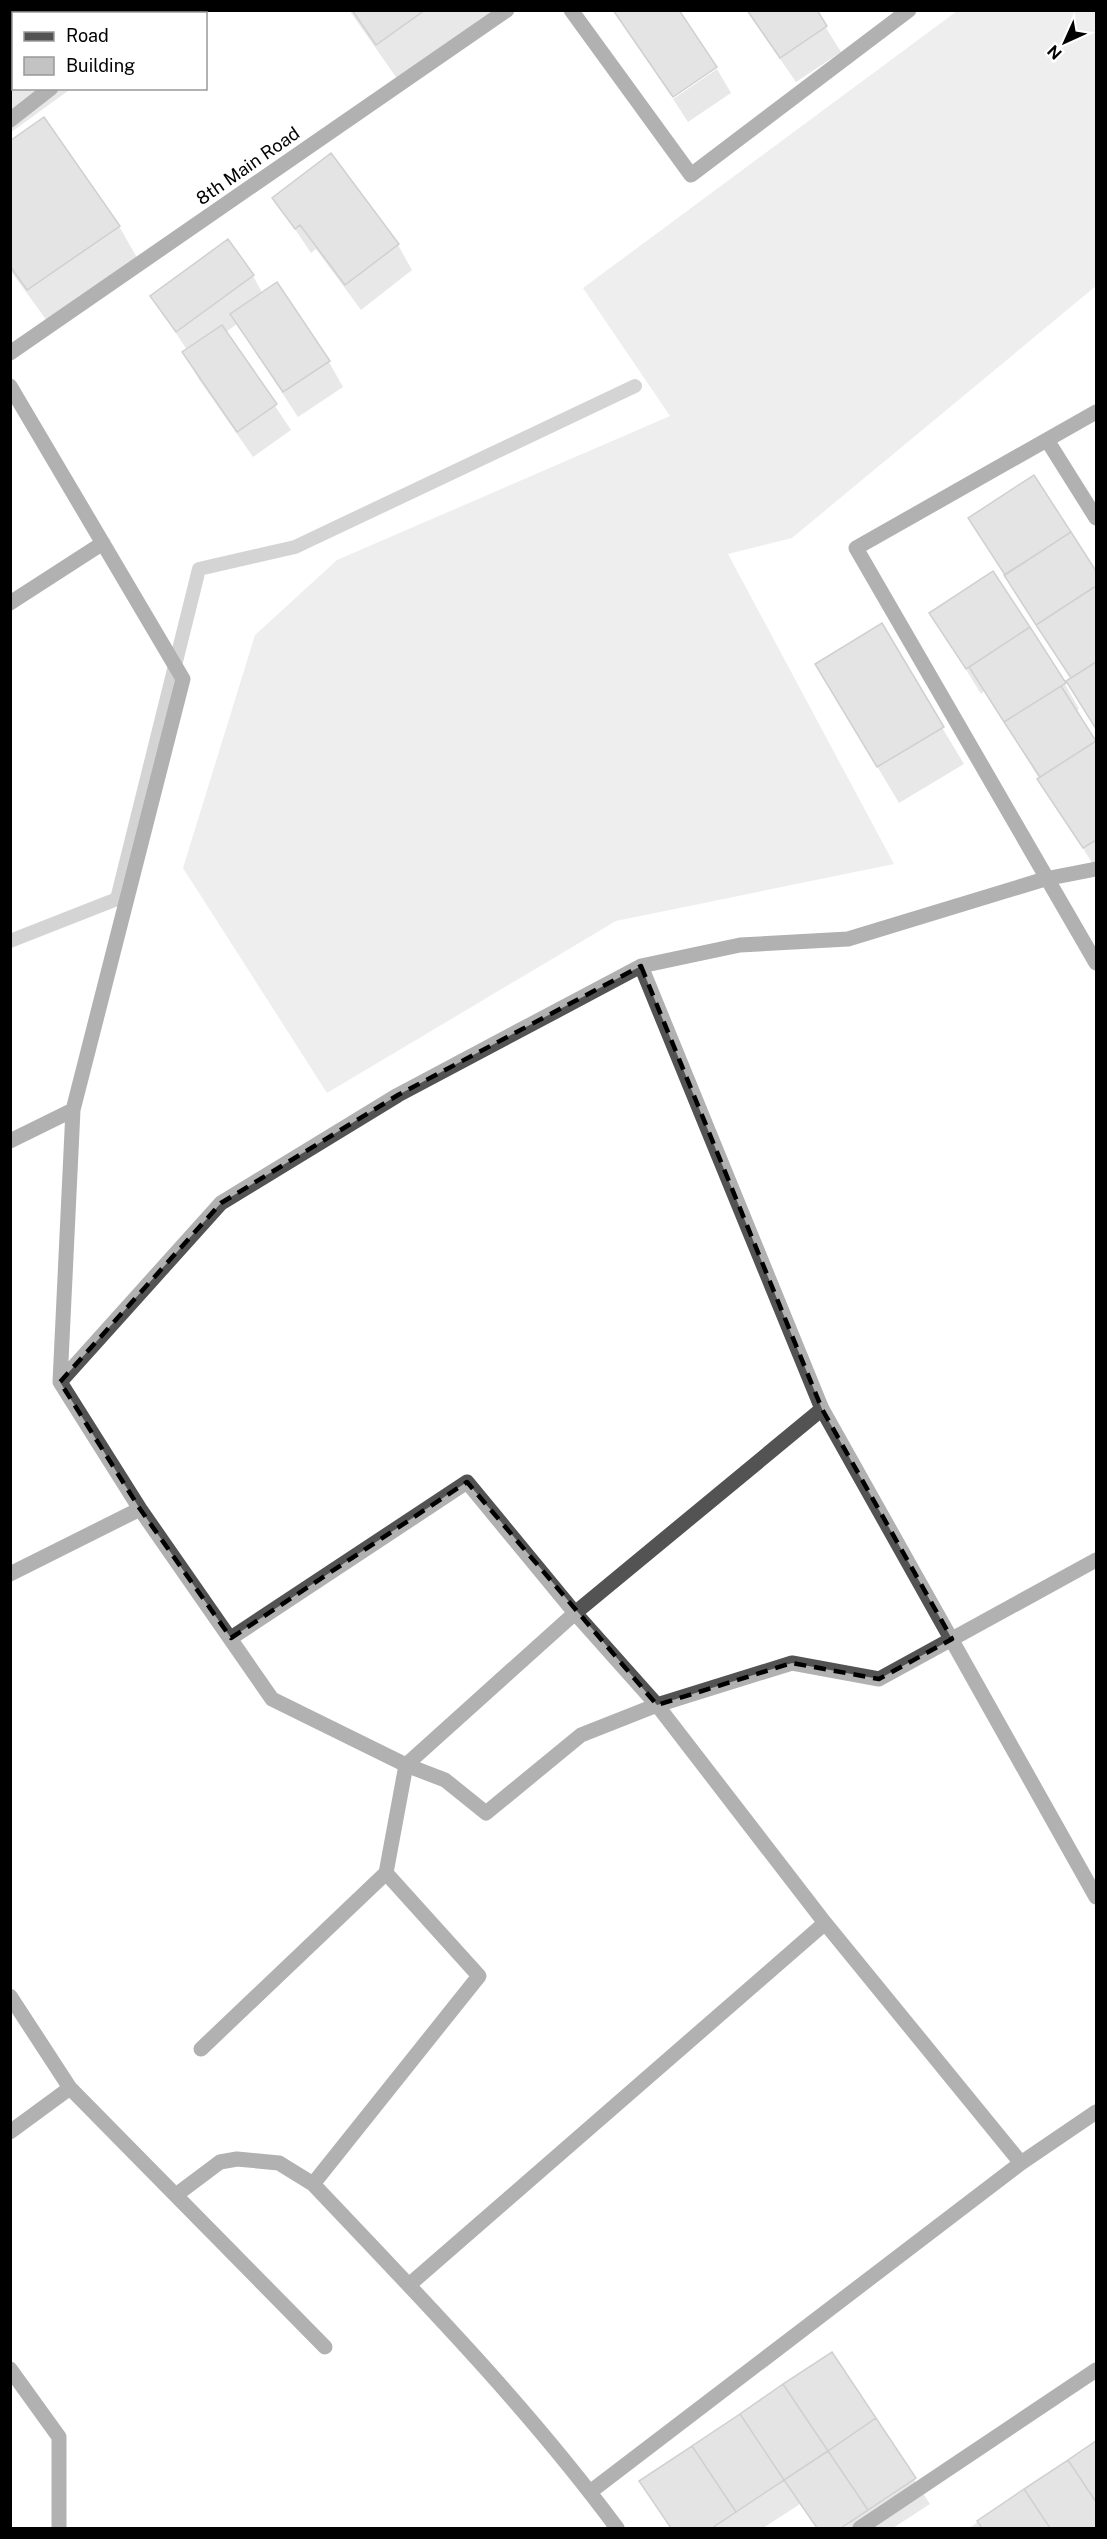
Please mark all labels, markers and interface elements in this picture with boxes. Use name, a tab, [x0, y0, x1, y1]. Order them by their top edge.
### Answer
legend	[12, 12, 207, 90]
north arrow	[1035, 12, 1095, 72]
text: Road	[66, 25, 109, 46]
text: N	[1044, 41, 1066, 63]
text: Building	[66, 55, 135, 76]
street label: 8th Main Road	[192, 122, 303, 209]

